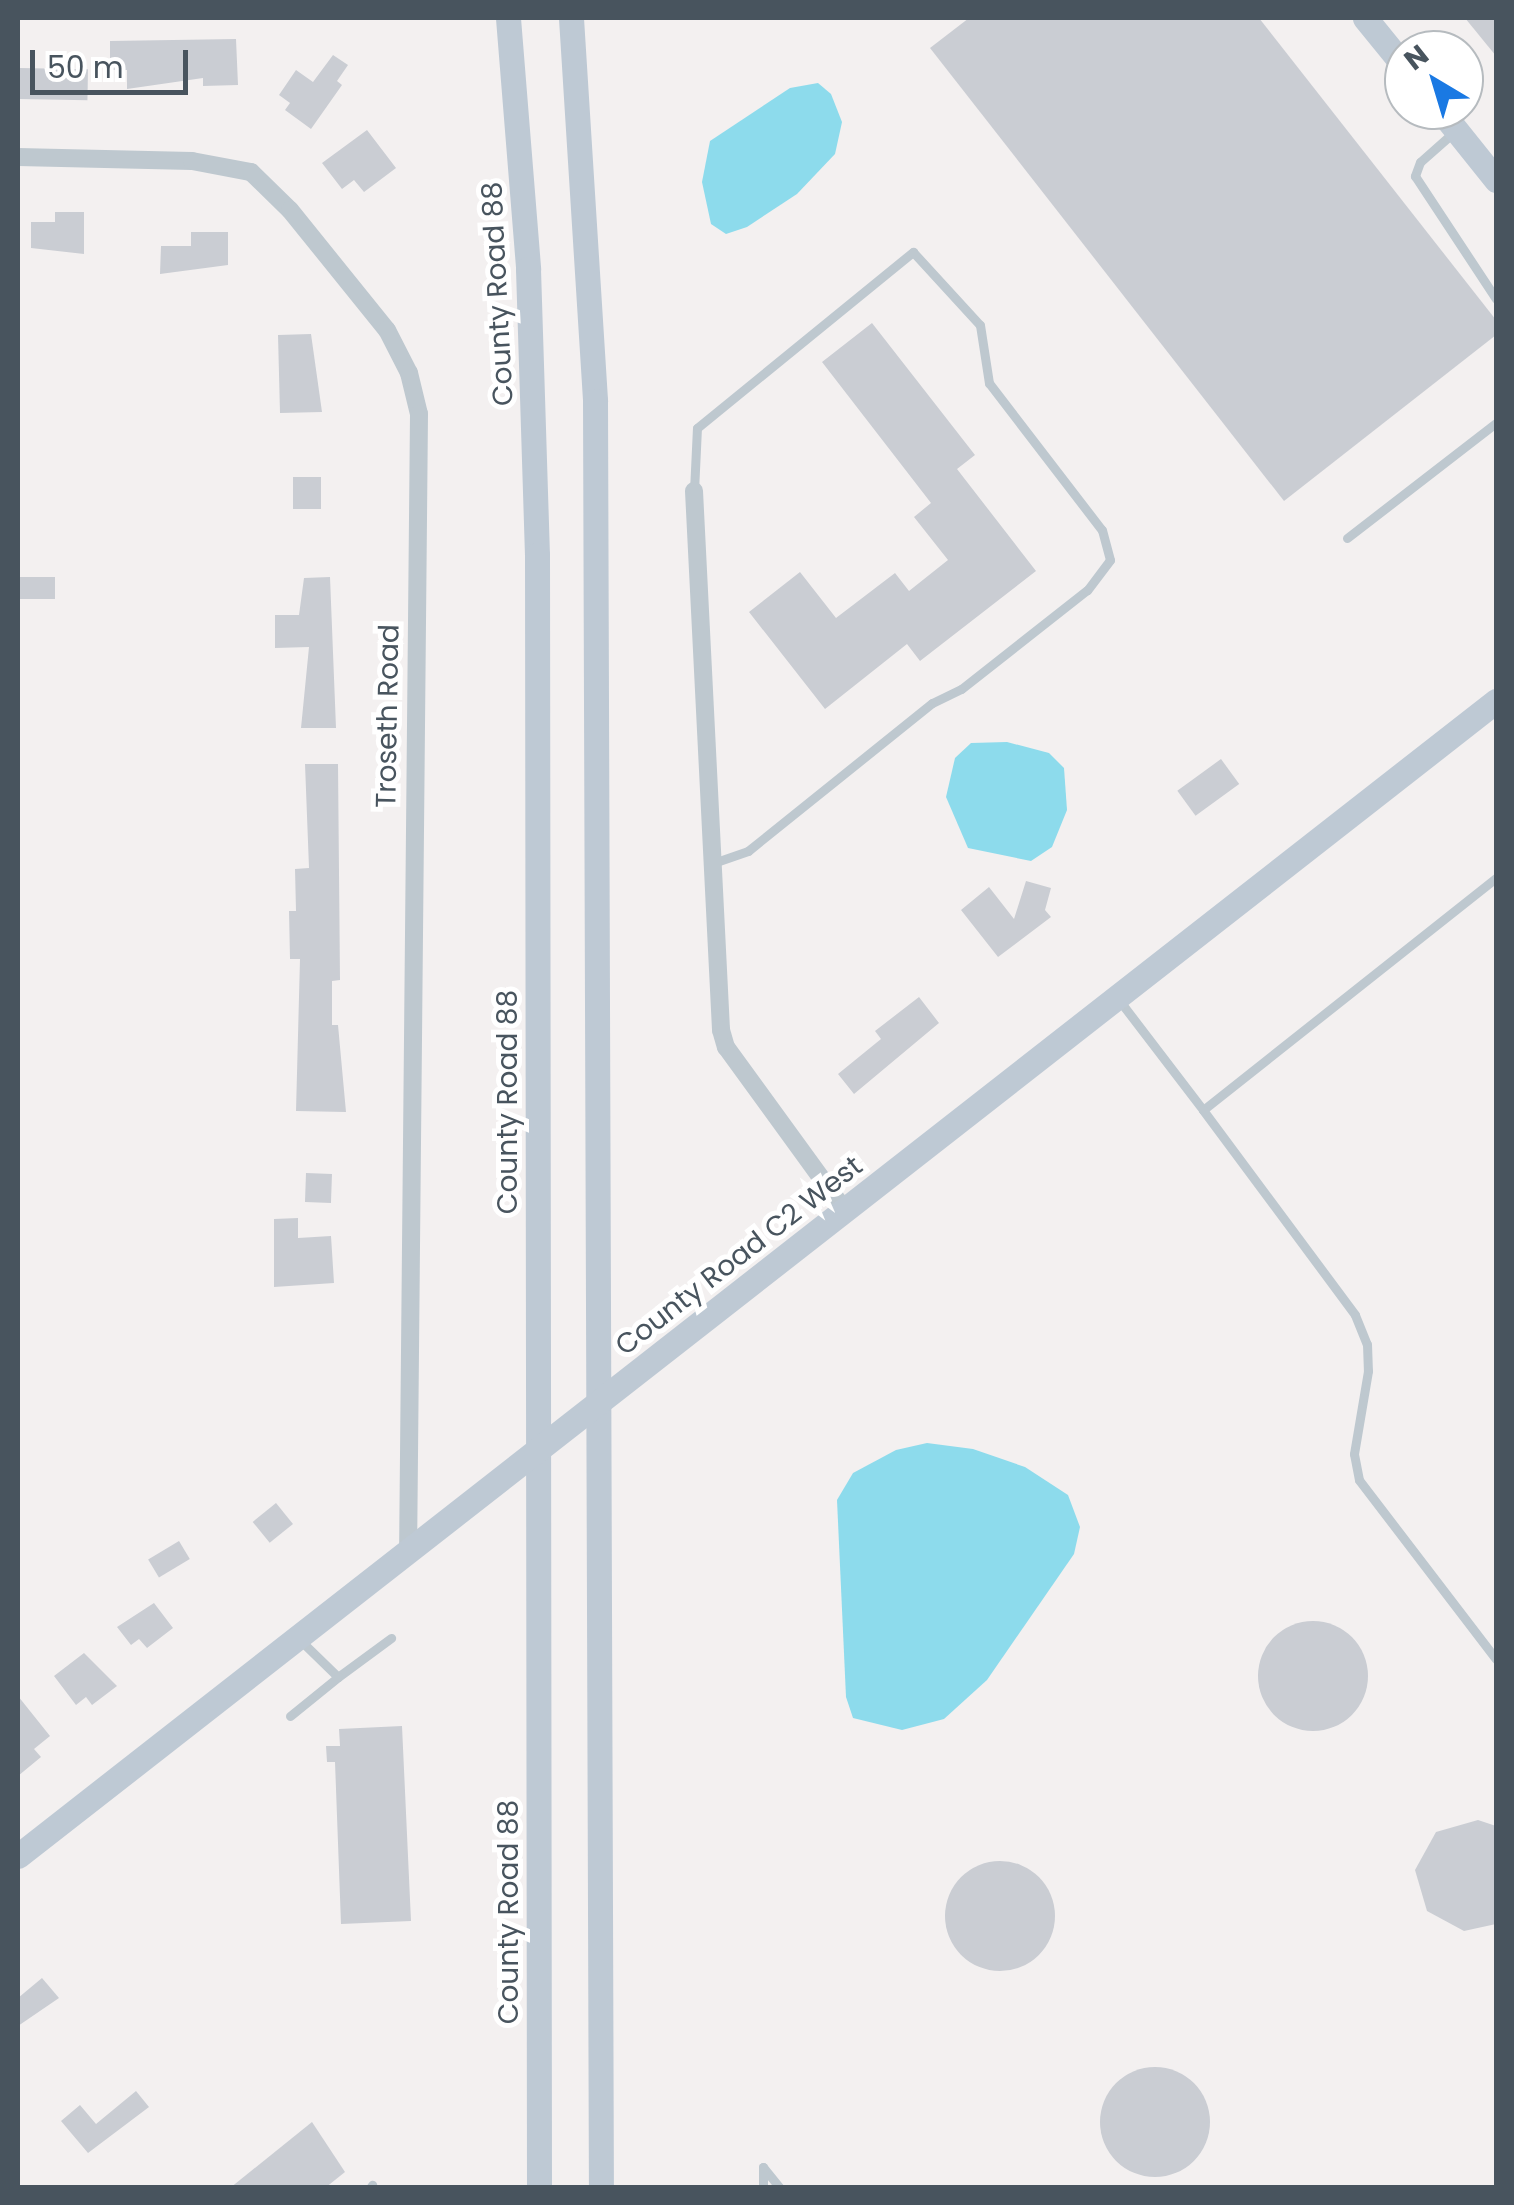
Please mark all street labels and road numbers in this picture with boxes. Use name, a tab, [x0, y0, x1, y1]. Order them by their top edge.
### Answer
street label: County Road 88	[475, 181, 521, 407]
street label: Troseth Road	[370, 624, 406, 808]
street label: County Road 88	[491, 990, 525, 1214]
street label: County Road C2 West	[609, 1149, 869, 1363]
street label: County Road 88	[492, 1800, 526, 2024]

